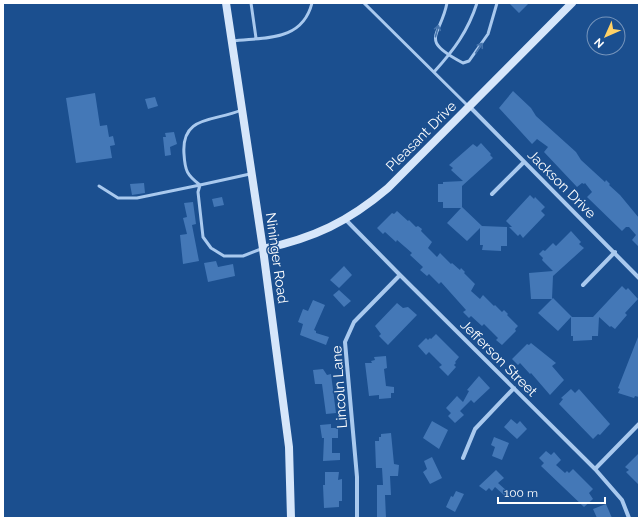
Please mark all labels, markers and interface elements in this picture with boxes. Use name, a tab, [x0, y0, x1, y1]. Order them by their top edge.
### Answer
north arrow	[586, 16, 626, 56]
one-way arrow	[434, 25, 441, 38]
text: N	[592, 35, 607, 50]
one-way arrow	[475, 43, 483, 54]
street label: Pleasant Drive	[383, 98, 459, 174]
street label: Jackson Drive	[525, 147, 599, 221]
street label: Nininger Road	[263, 211, 291, 305]
street label: Jefferson Street	[457, 316, 541, 400]
street label: Lincoln Lane	[328, 345, 350, 429]
scale bar	[498, 479, 605, 505]
text: 100 m	[504, 486, 538, 500]

